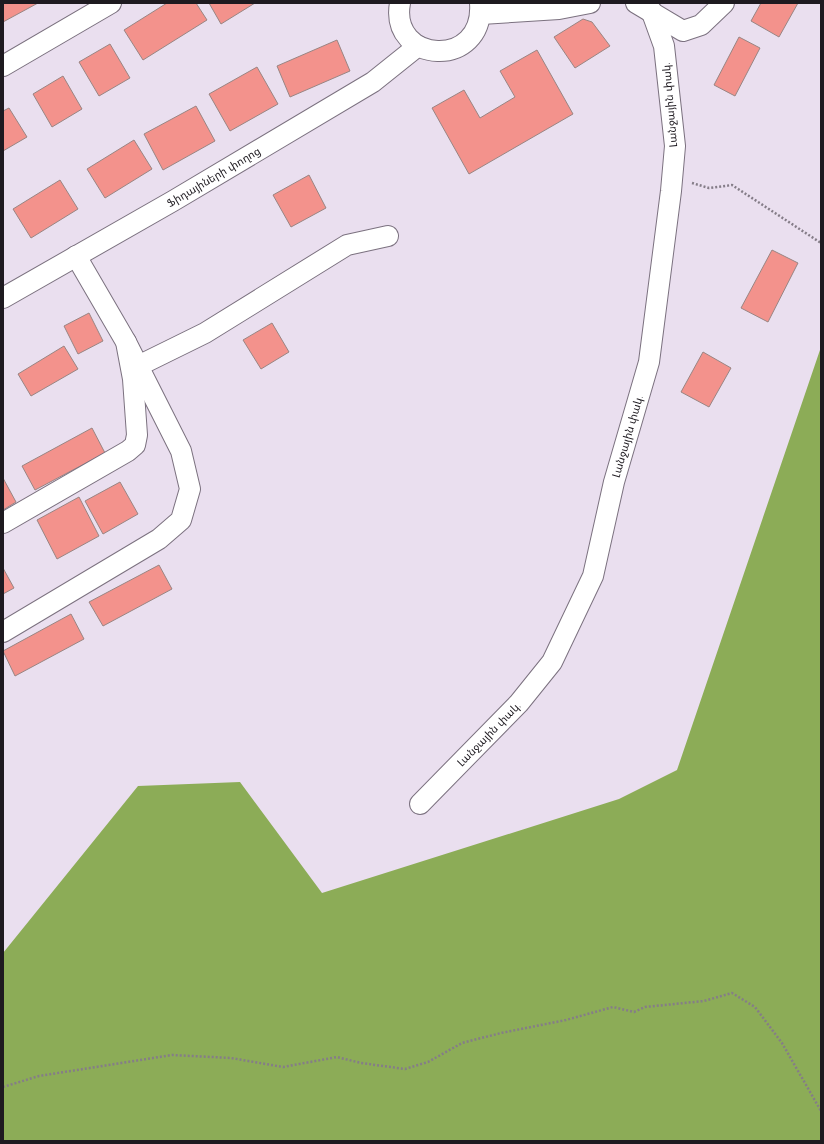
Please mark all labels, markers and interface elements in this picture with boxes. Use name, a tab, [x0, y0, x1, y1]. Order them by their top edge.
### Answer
street label: Լանջային փակ.	[660, 62, 680, 148]
street label: Ֆիդայիների փողոց	[165, 144, 263, 210]
street label: Լանջային փակ.	[609, 394, 645, 479]
street label: Լանջային փակ.	[454, 699, 523, 769]

